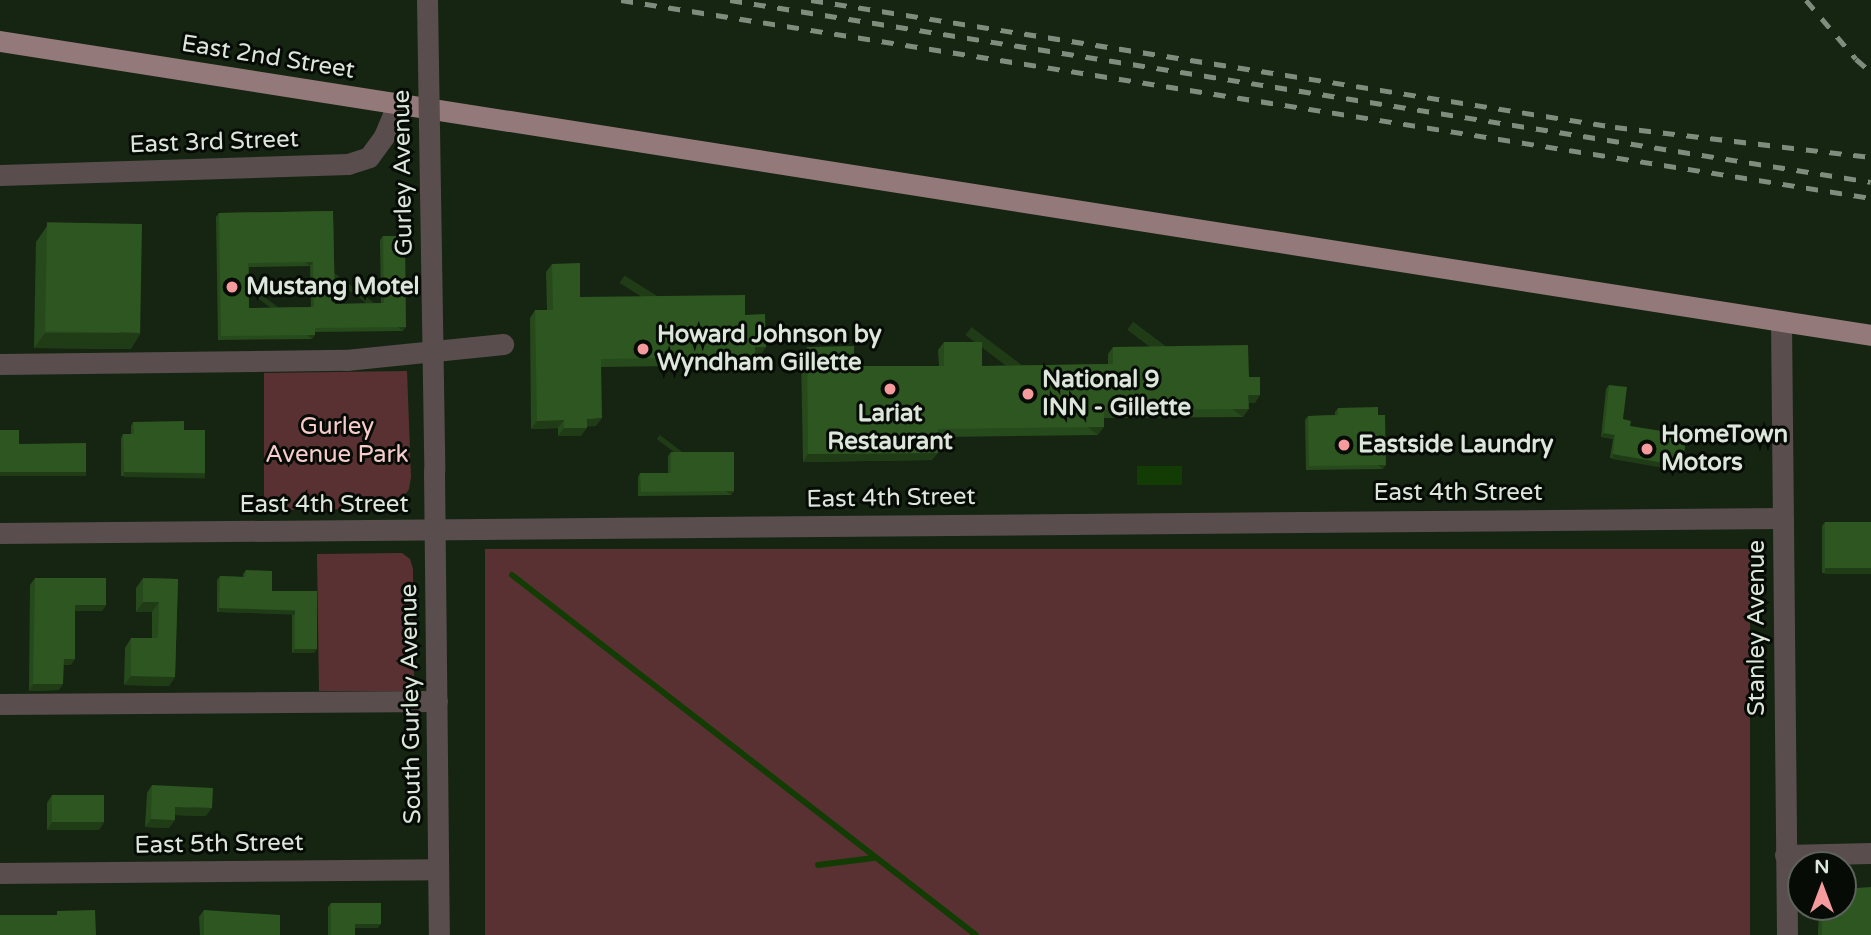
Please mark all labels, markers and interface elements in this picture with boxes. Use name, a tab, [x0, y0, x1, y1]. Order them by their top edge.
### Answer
street label: East 2nd Street	[179, 29, 357, 85]
street label: Gurley Avenue	[387, 90, 419, 256]
street label: East 3rd Street	[129, 125, 299, 159]
place label: Mustang Motel	[246, 273, 419, 301]
marker: Mustang Motel	[224, 279, 240, 295]
place label: Howard Johnson by Wyndham Gillette	[657, 321, 882, 377]
marker: Howard Johnson by Wyndham Gillette	[635, 341, 651, 357]
place label: National 9 INN - Gillette	[1042, 366, 1191, 422]
marker: Lariat Restaurant	[882, 381, 898, 397]
marker: National 9 INN - Gillette	[1020, 386, 1036, 402]
place label: Lariat Restaurant	[827, 400, 953, 456]
park label: Gurley Avenue Park	[265, 413, 409, 469]
place label: HomeTown Motors	[1661, 421, 1788, 477]
place label: Eastside Laundry	[1358, 431, 1553, 459]
marker: Eastside Laundry	[1336, 437, 1352, 453]
marker: HomeTown Motors	[1639, 441, 1655, 457]
street label: East 4th Street	[1373, 479, 1543, 507]
street label: East 4th Street	[806, 482, 976, 514]
street label: East 4th Street	[239, 491, 409, 519]
street label: Stanley Avenue	[1743, 540, 1771, 716]
street label: South Gurley Avenue	[395, 584, 427, 824]
street label: East 5th Street	[134, 828, 304, 860]
north arrow	[1787, 851, 1857, 921]
text: N	[1814, 856, 1830, 878]

